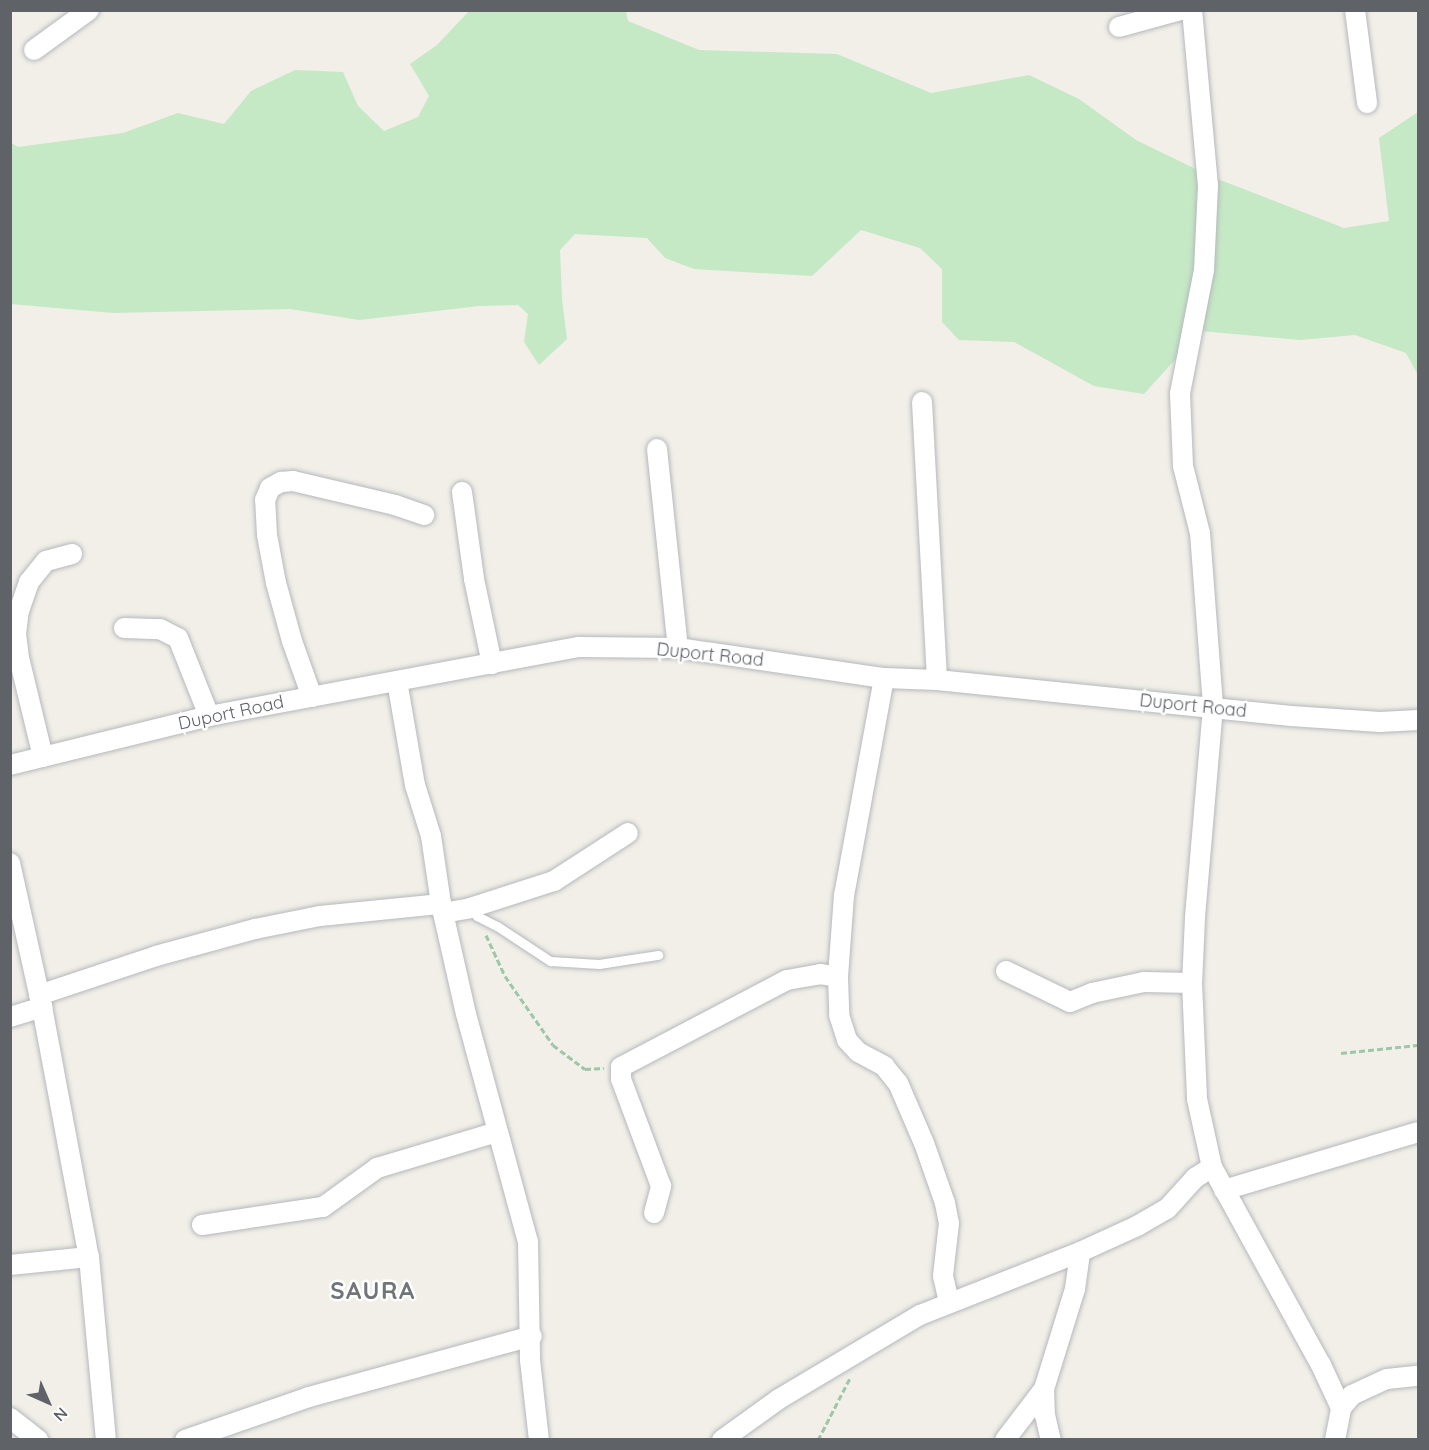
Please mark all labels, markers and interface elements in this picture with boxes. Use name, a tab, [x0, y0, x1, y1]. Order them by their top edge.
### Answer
street label: Duport Road	[655, 639, 765, 671]
street label: Duport Road	[1138, 690, 1248, 722]
street label: Duport Road	[176, 691, 286, 735]
district label: SAURA	[330, 1277, 416, 1305]
north arrow	[18, 1372, 78, 1432]
text: N	[50, 1403, 72, 1426]

